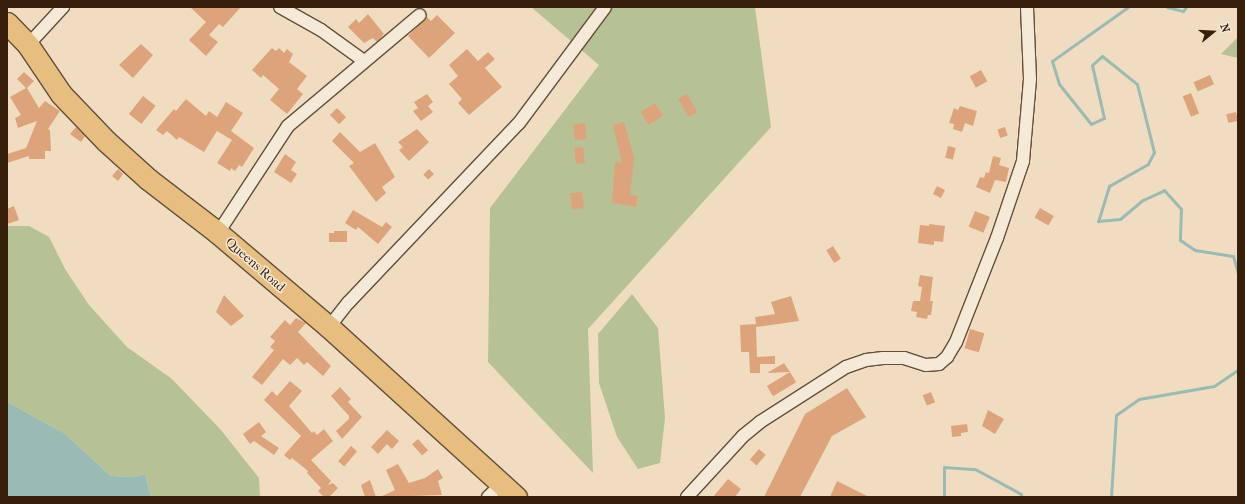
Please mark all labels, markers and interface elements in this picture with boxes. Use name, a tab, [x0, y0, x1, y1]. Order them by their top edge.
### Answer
north arrow	[1193, 12, 1233, 52]
text: N	[1217, 22, 1232, 34]
street label: Queens Road	[222, 235, 288, 295]

